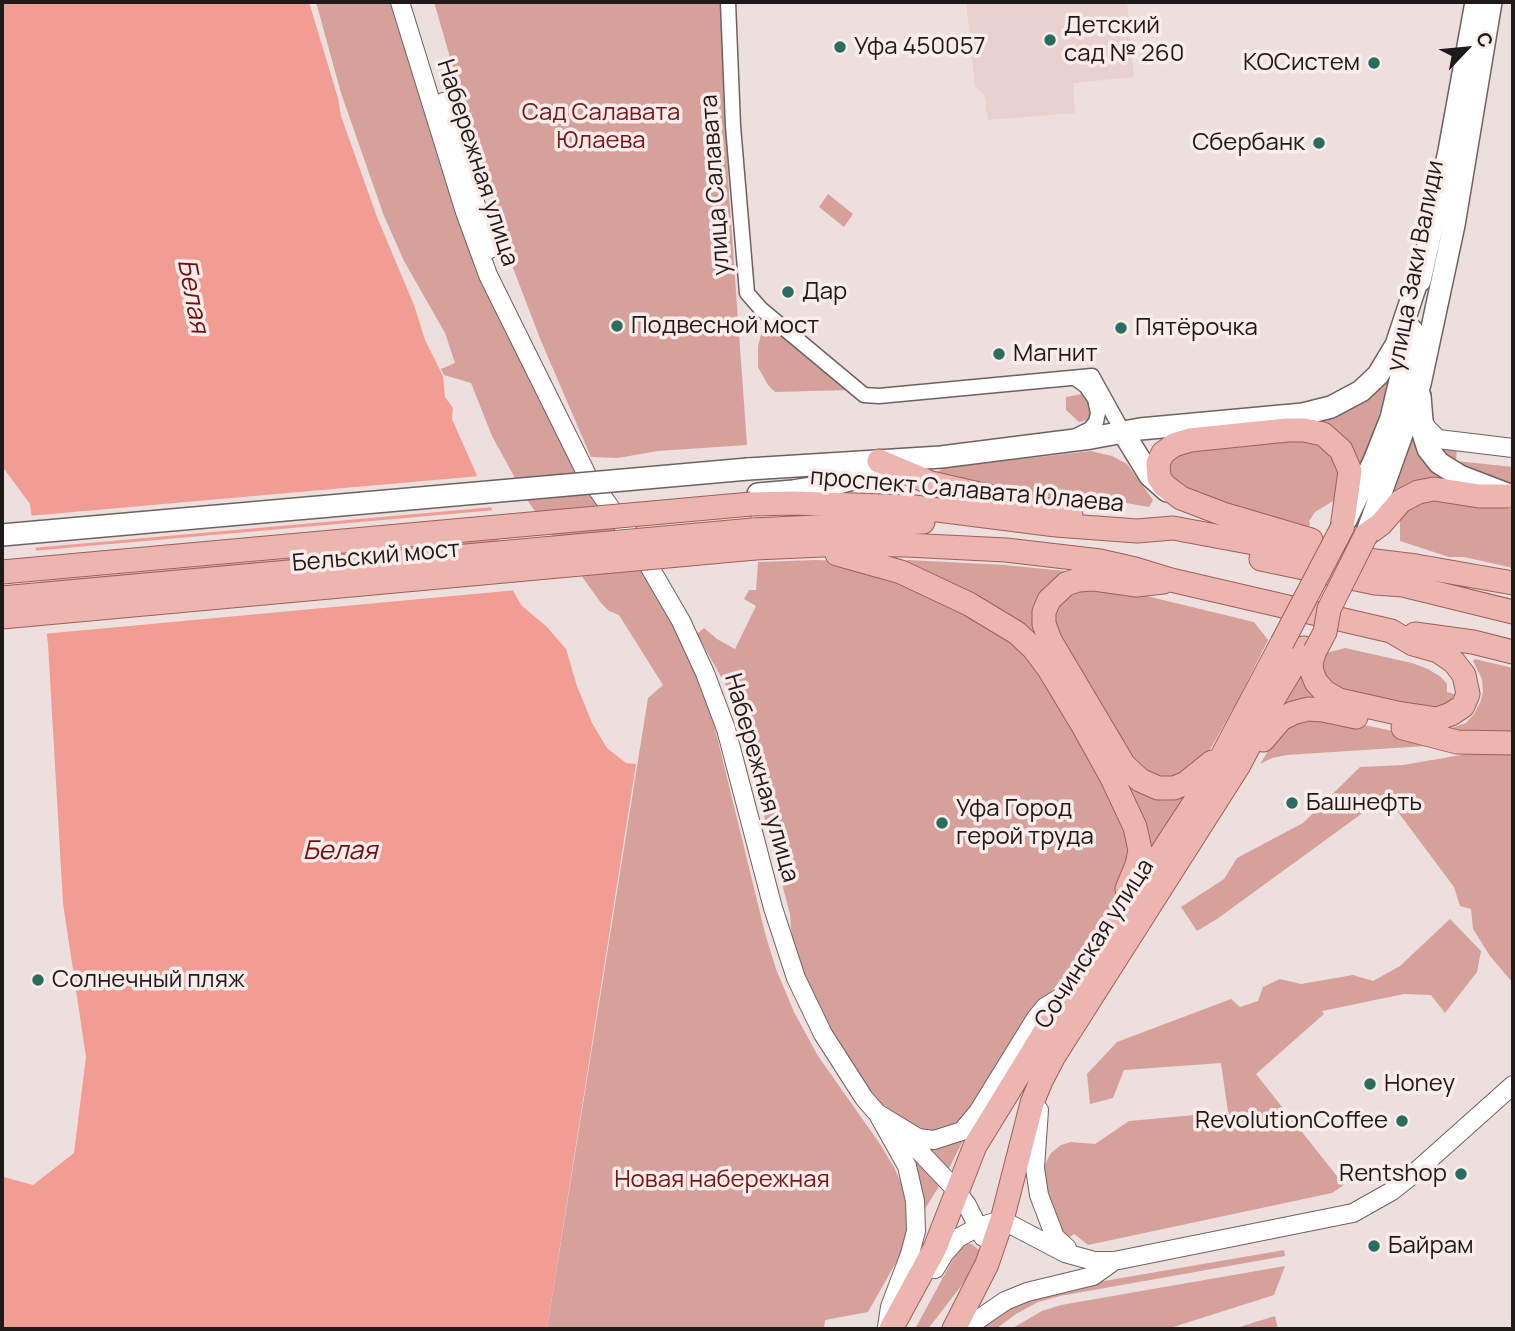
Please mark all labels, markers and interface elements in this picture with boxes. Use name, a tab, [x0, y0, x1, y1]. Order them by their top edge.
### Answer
place label: Детский сад № 260	[1064, 12, 1184, 68]
north arrow	[1431, 14, 1501, 84]
text: С	[1470, 28, 1500, 52]
marker: Детский сад № 260	[1042, 32, 1058, 48]
place label: Уфа 450057	[854, 33, 986, 61]
marker: Уфа 450057	[832, 39, 848, 55]
place label: КОСистем	[1243, 49, 1360, 77]
marker: КОСистем	[1366, 55, 1382, 71]
street label: Набережная улица	[430, 56, 524, 270]
street label: улица Салавата	[695, 93, 737, 277]
park label: Сад Салавата Юлаева	[522, 99, 680, 155]
place label: Сбербанк	[1192, 129, 1305, 157]
marker: Сбербанк	[1311, 135, 1327, 151]
street label: улица Заки Валиди	[1381, 158, 1451, 374]
water label: Белая	[170, 256, 214, 336]
place label: Дар	[802, 278, 847, 306]
marker: Дар	[780, 284, 796, 300]
place label: Подвесной мост	[631, 312, 819, 340]
place label: Пятёрочка	[1135, 314, 1258, 342]
marker: Подвесной мост	[609, 318, 625, 334]
marker: Пятёрочка	[1113, 320, 1129, 336]
place label: Магнит	[1013, 340, 1098, 368]
marker: Магнит	[991, 346, 1007, 362]
street label: проспект Салавата Юлаева	[809, 463, 1125, 519]
street label: Бельский мост	[291, 535, 461, 579]
street label: Набережная улица	[717, 670, 805, 886]
place label: Башнефть	[1306, 789, 1422, 817]
place label: Уфа Город герой труда	[956, 795, 1094, 851]
marker: Башнефть	[1284, 795, 1300, 811]
marker: Уфа Город герой труда	[934, 815, 950, 831]
water label: Белая	[303, 836, 377, 868]
street label: Сочинская улица	[1029, 854, 1161, 1034]
place label: Солнечный пляж	[52, 966, 245, 994]
marker: Солнечный пляж	[30, 972, 46, 988]
place label: Honey	[1384, 1070, 1455, 1098]
marker: Honey	[1362, 1076, 1378, 1092]
place label: RevolutionCoffee	[1195, 1107, 1388, 1135]
marker: RevolutionCoffee	[1394, 1113, 1410, 1129]
place label: Rentshop	[1339, 1160, 1447, 1188]
park label: Новая набережная	[614, 1166, 830, 1194]
marker: Rentshop	[1453, 1166, 1469, 1182]
place label: Байрам	[1388, 1232, 1474, 1260]
marker: Байрам	[1366, 1238, 1382, 1254]

